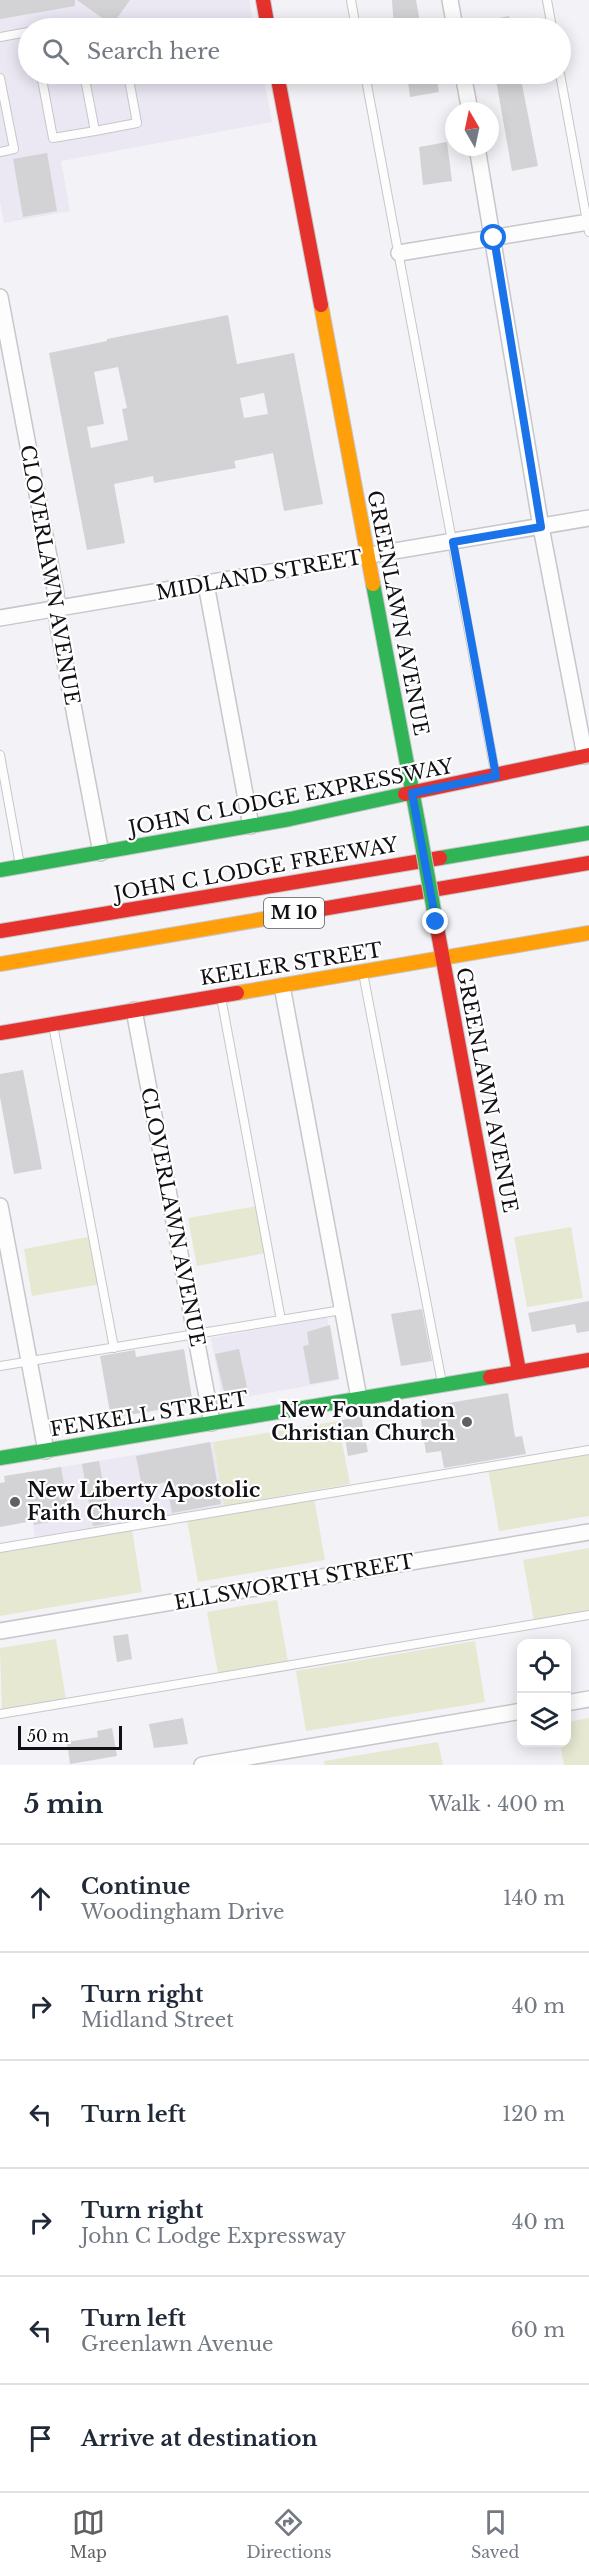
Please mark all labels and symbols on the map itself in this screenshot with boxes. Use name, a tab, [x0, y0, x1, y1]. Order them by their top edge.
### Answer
north arrow	[445, 102, 499, 156]
route start	[480, 224, 506, 250]
street label: CLOVERLAWN AVENUE	[15, 443, 85, 707]
street label: GREENLAWN AVENUE	[362, 488, 434, 738]
street label: MIDLAND STREET	[154, 545, 364, 605]
street label: JOHN C LODGE EXPRESSWAY	[124, 754, 456, 841]
street label: JOHN C LODGE FREEWAY	[109, 832, 400, 906]
road number: M 10	[264, 898, 324, 928]
route end	[422, 908, 448, 934]
street label: KEELER STREET	[198, 938, 384, 990]
street label: GREENLAWN AVENUE	[451, 965, 523, 1215]
street label: CLOVERLAWN AVENUE	[136, 1085, 210, 1349]
street label: FENKELL STREET	[48, 1387, 250, 1441]
place label: New Foundation Christian Church	[271, 1398, 456, 1445]
marker: New Foundation Christian Church	[460, 1415, 474, 1429]
place label: New Liberty Apostolic Faith Church	[27, 1478, 260, 1525]
marker: New Liberty Apostolic Faith Church	[8, 1495, 22, 1509]
street label: ELLSWORTH STREET	[172, 1549, 416, 1615]
scale bar	[18, 1723, 122, 1750]

